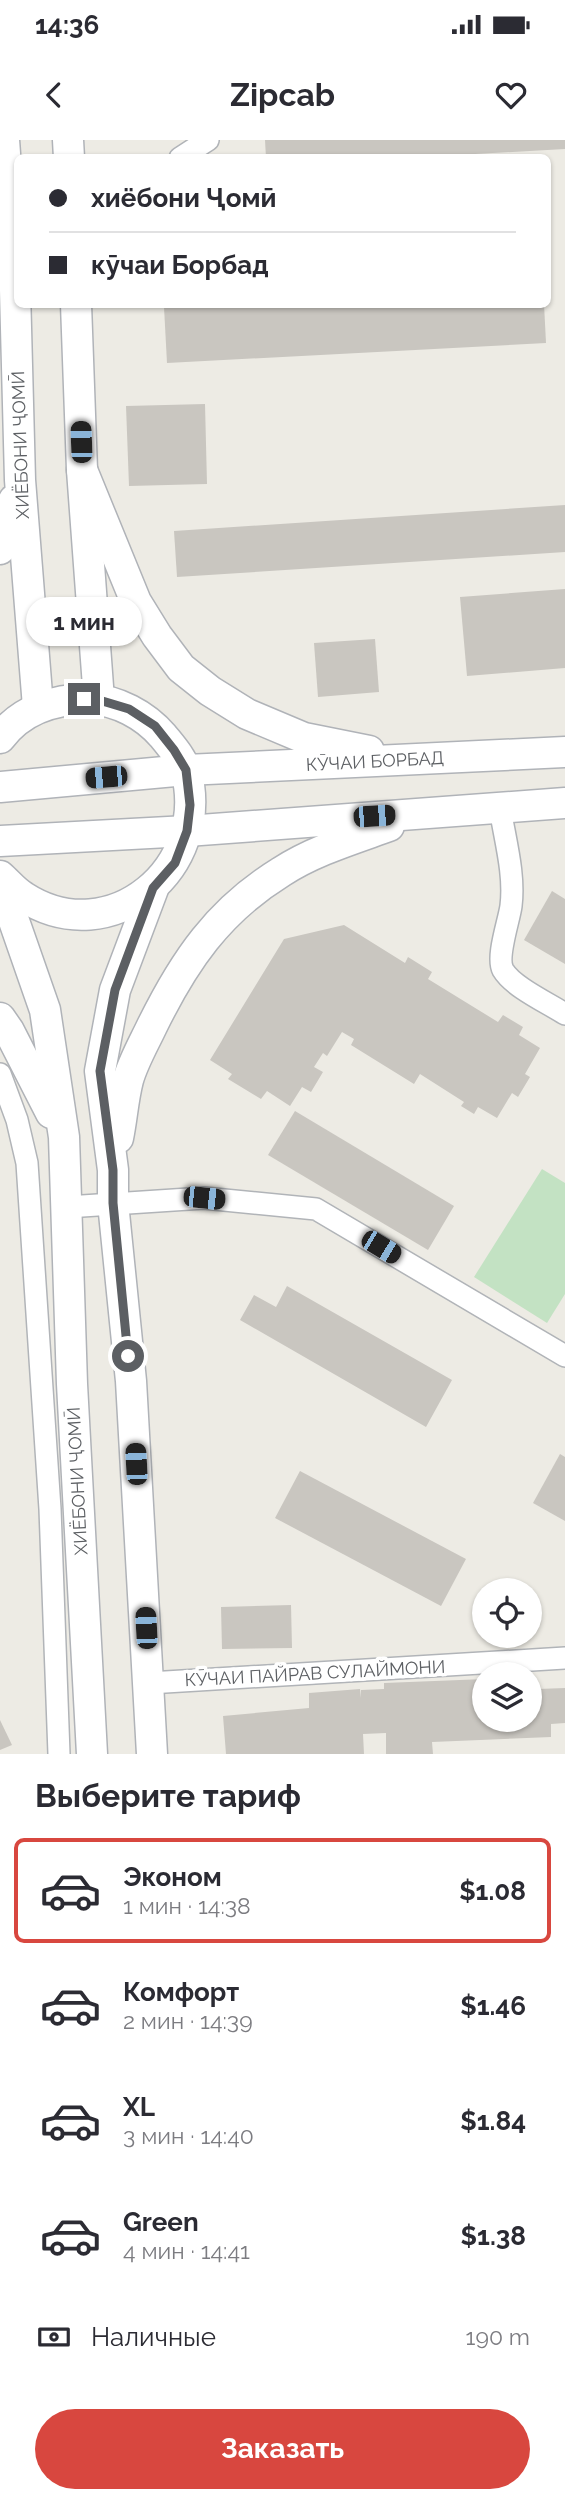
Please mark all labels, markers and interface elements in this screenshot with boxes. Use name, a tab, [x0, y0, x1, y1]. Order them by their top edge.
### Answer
text: 14:36	[35, 10, 99, 40]
icon: back	[35, 76, 73, 114]
text: Zipcab	[230, 76, 335, 113]
icon: heart	[492, 76, 530, 114]
text: хиёбони Ҷомӣ	[91, 183, 277, 213]
text: кӯчаи Борбад	[91, 250, 269, 280]
street label: ХИЁБОНИ ҶОМӢ	[7, 370, 33, 520]
car	[70, 421, 93, 463]
callout: 1 мин	[26, 598, 142, 646]
text: 1 мин	[53, 608, 115, 635]
route end	[68, 683, 100, 715]
street label: КӮЧАИ БОРБАД	[305, 747, 445, 775]
car	[85, 765, 128, 789]
car	[353, 804, 396, 828]
car	[183, 1185, 226, 1211]
car	[358, 1227, 405, 1267]
route start	[112, 1340, 144, 1372]
street label: ХИЁБОНИ ҶОМӢ	[63, 1406, 91, 1556]
car	[125, 1442, 148, 1486]
map controls	[472, 1578, 542, 1732]
button: locate	[472, 1578, 542, 1648]
car	[135, 1606, 158, 1650]
street label: КӮЧАИ ПАЙРАВ СУЛАЙМОНИ	[184, 1656, 446, 1690]
button: layers	[472, 1662, 542, 1732]
text: Выберите тариф	[35, 1777, 301, 1814]
icon: car	[39, 1859, 102, 1922]
text: Эконом	[123, 1862, 222, 1892]
text: $1.08	[459, 1876, 526, 1906]
text: 1 мин · 14:38	[123, 1892, 251, 1919]
icon: car	[39, 1974, 102, 2037]
text: Комфорт	[123, 1977, 239, 2007]
text: $1.46	[460, 1991, 526, 2021]
text: 2 мин · 14:39	[123, 2007, 253, 2034]
icon: car	[39, 2089, 102, 2152]
text: XL	[123, 2092, 155, 2122]
text: $1.84	[460, 2106, 526, 2136]
text: 3 мин · 14:40	[123, 2122, 254, 2149]
icon: car	[39, 2204, 102, 2267]
text: Green	[123, 2207, 199, 2237]
text: $1.38	[461, 2221, 526, 2251]
text: 4 мин · 14:41	[123, 2237, 250, 2264]
icon: cash	[35, 2318, 73, 2356]
text: Наличные	[91, 2322, 216, 2352]
text: 190 m	[466, 2323, 530, 2350]
button: Заказать	[35, 2409, 530, 2489]

